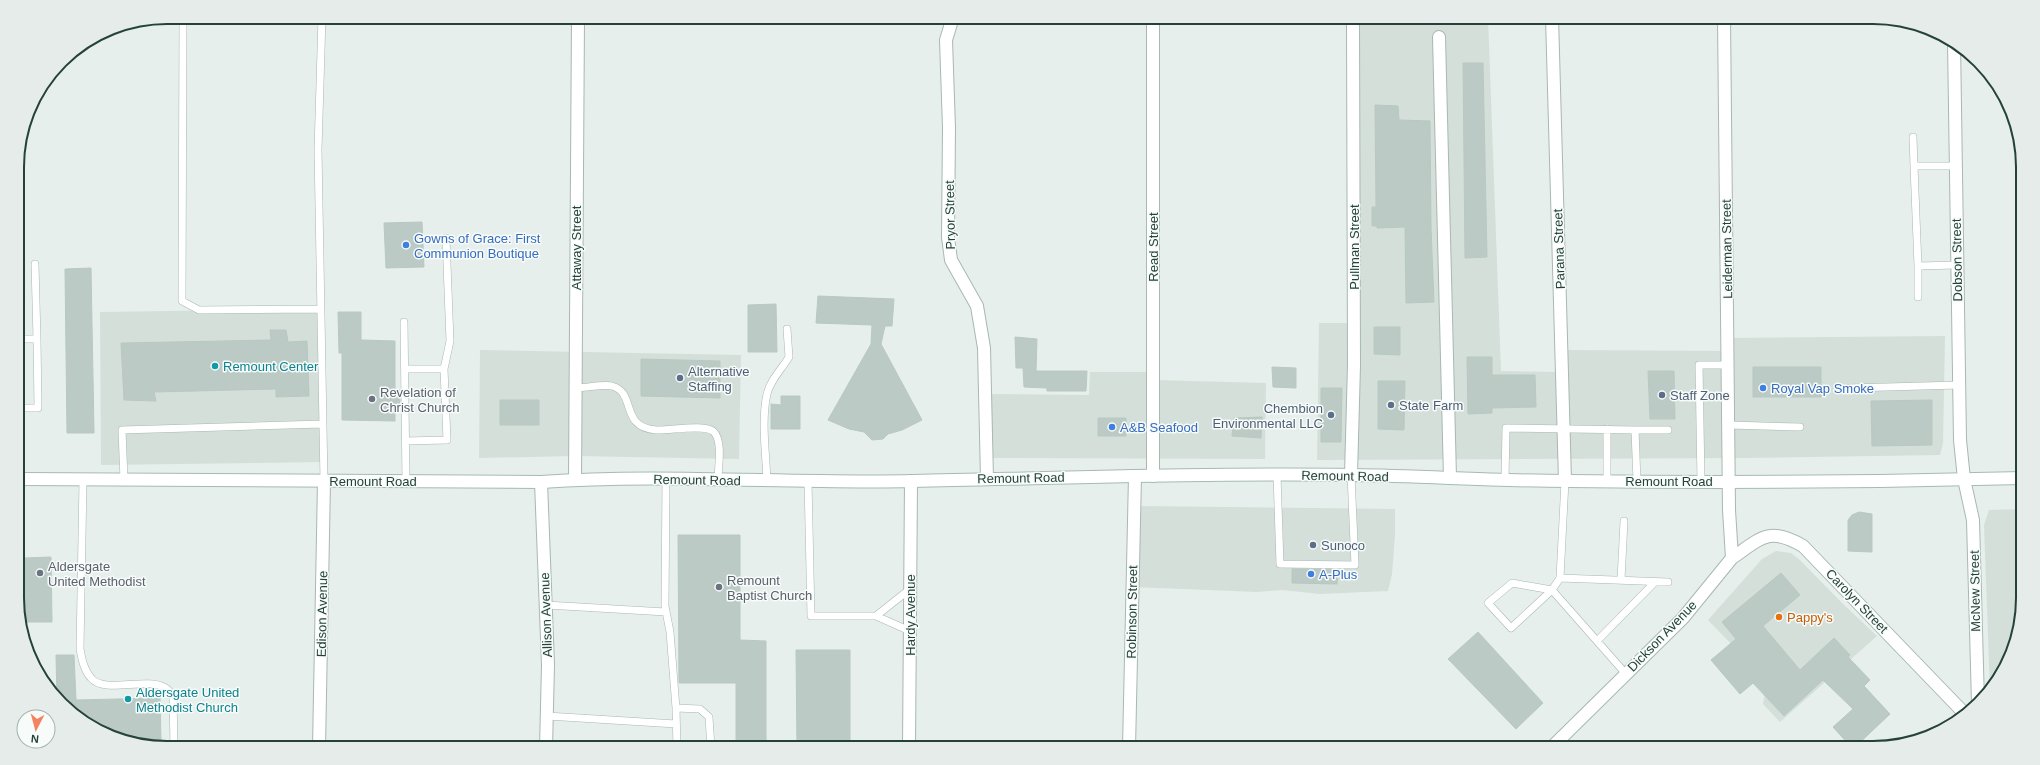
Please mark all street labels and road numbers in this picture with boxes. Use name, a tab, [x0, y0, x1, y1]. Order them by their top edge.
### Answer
street label: Pryor Street	[942, 180, 958, 250]
street label: Leiderman Street	[1719, 199, 1735, 299]
street label: Pullman Street	[1347, 204, 1362, 290]
street label: Attaway Street	[569, 205, 584, 290]
street label: Parana Street	[1550, 208, 1568, 289]
street label: Read Street	[1146, 212, 1161, 282]
street label: Dobson Street	[1949, 218, 1965, 302]
street label: Remount Road	[1301, 468, 1389, 484]
street label: Remount Road	[977, 470, 1065, 486]
street label: Remount Road	[653, 472, 741, 488]
street label: Remount Road	[329, 474, 417, 489]
street label: Remount Road	[1625, 474, 1713, 489]
street label: McNew Street	[1967, 550, 1983, 632]
street label: Robinson Street	[1124, 565, 1140, 659]
street label: Carolyn Street	[1823, 566, 1892, 636]
street label: Edison Avenue	[314, 571, 330, 657]
street label: Allison Avenue	[537, 572, 555, 658]
street label: Hardy Avenue	[903, 574, 918, 656]
street label: Dickson Avenue	[1624, 597, 1700, 675]

